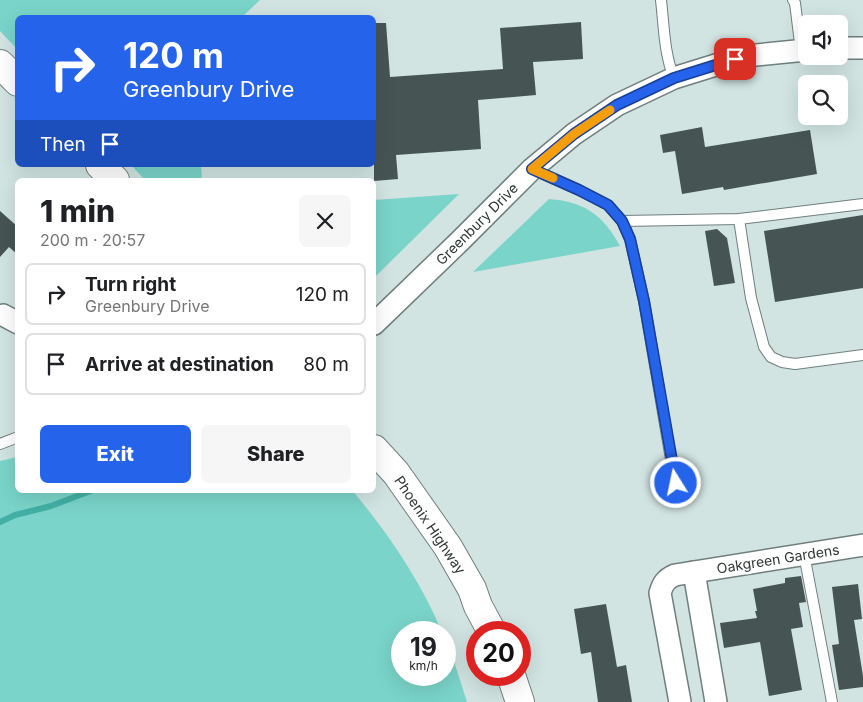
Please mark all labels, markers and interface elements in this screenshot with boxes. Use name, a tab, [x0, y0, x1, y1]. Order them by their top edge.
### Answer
map controls	[798, 15, 848, 125]
button: sound	[798, 15, 848, 65]
text: 120 m	[123, 34, 224, 76]
icon: right	[40, 35, 105, 100]
pin	[714, 38, 756, 80]
icon: arrive	[721, 45, 749, 73]
button: search	[798, 75, 848, 125]
text: Greenbury Drive	[123, 76, 294, 102]
icon: arrive	[96, 130, 124, 158]
text: Then	[40, 133, 86, 156]
street label: Greenbury Drive	[432, 179, 521, 268]
text: 1 min	[40, 193, 115, 229]
button: close	[299, 195, 351, 247]
text: 200 m · 20:57	[40, 230, 145, 250]
text: Turn right	[85, 273, 176, 296]
icon: right	[42, 280, 70, 308]
text: 120 m	[296, 283, 349, 306]
text: Greenbury Drive	[85, 296, 210, 316]
icon: arrive	[42, 350, 70, 378]
text: Arrive at destination	[85, 353, 274, 376]
text: 80 m	[303, 353, 349, 376]
button: Exit	[40, 425, 191, 483]
button: Share	[201, 425, 351, 483]
position arrow	[649, 456, 701, 508]
street label: Phoenix Highway	[391, 472, 470, 577]
street label: Oakgreen Gardens	[715, 540, 840, 577]
speed limit sign: 20	[466, 621, 531, 686]
text: 19	[410, 632, 437, 662]
text: km/h	[409, 658, 438, 673]

